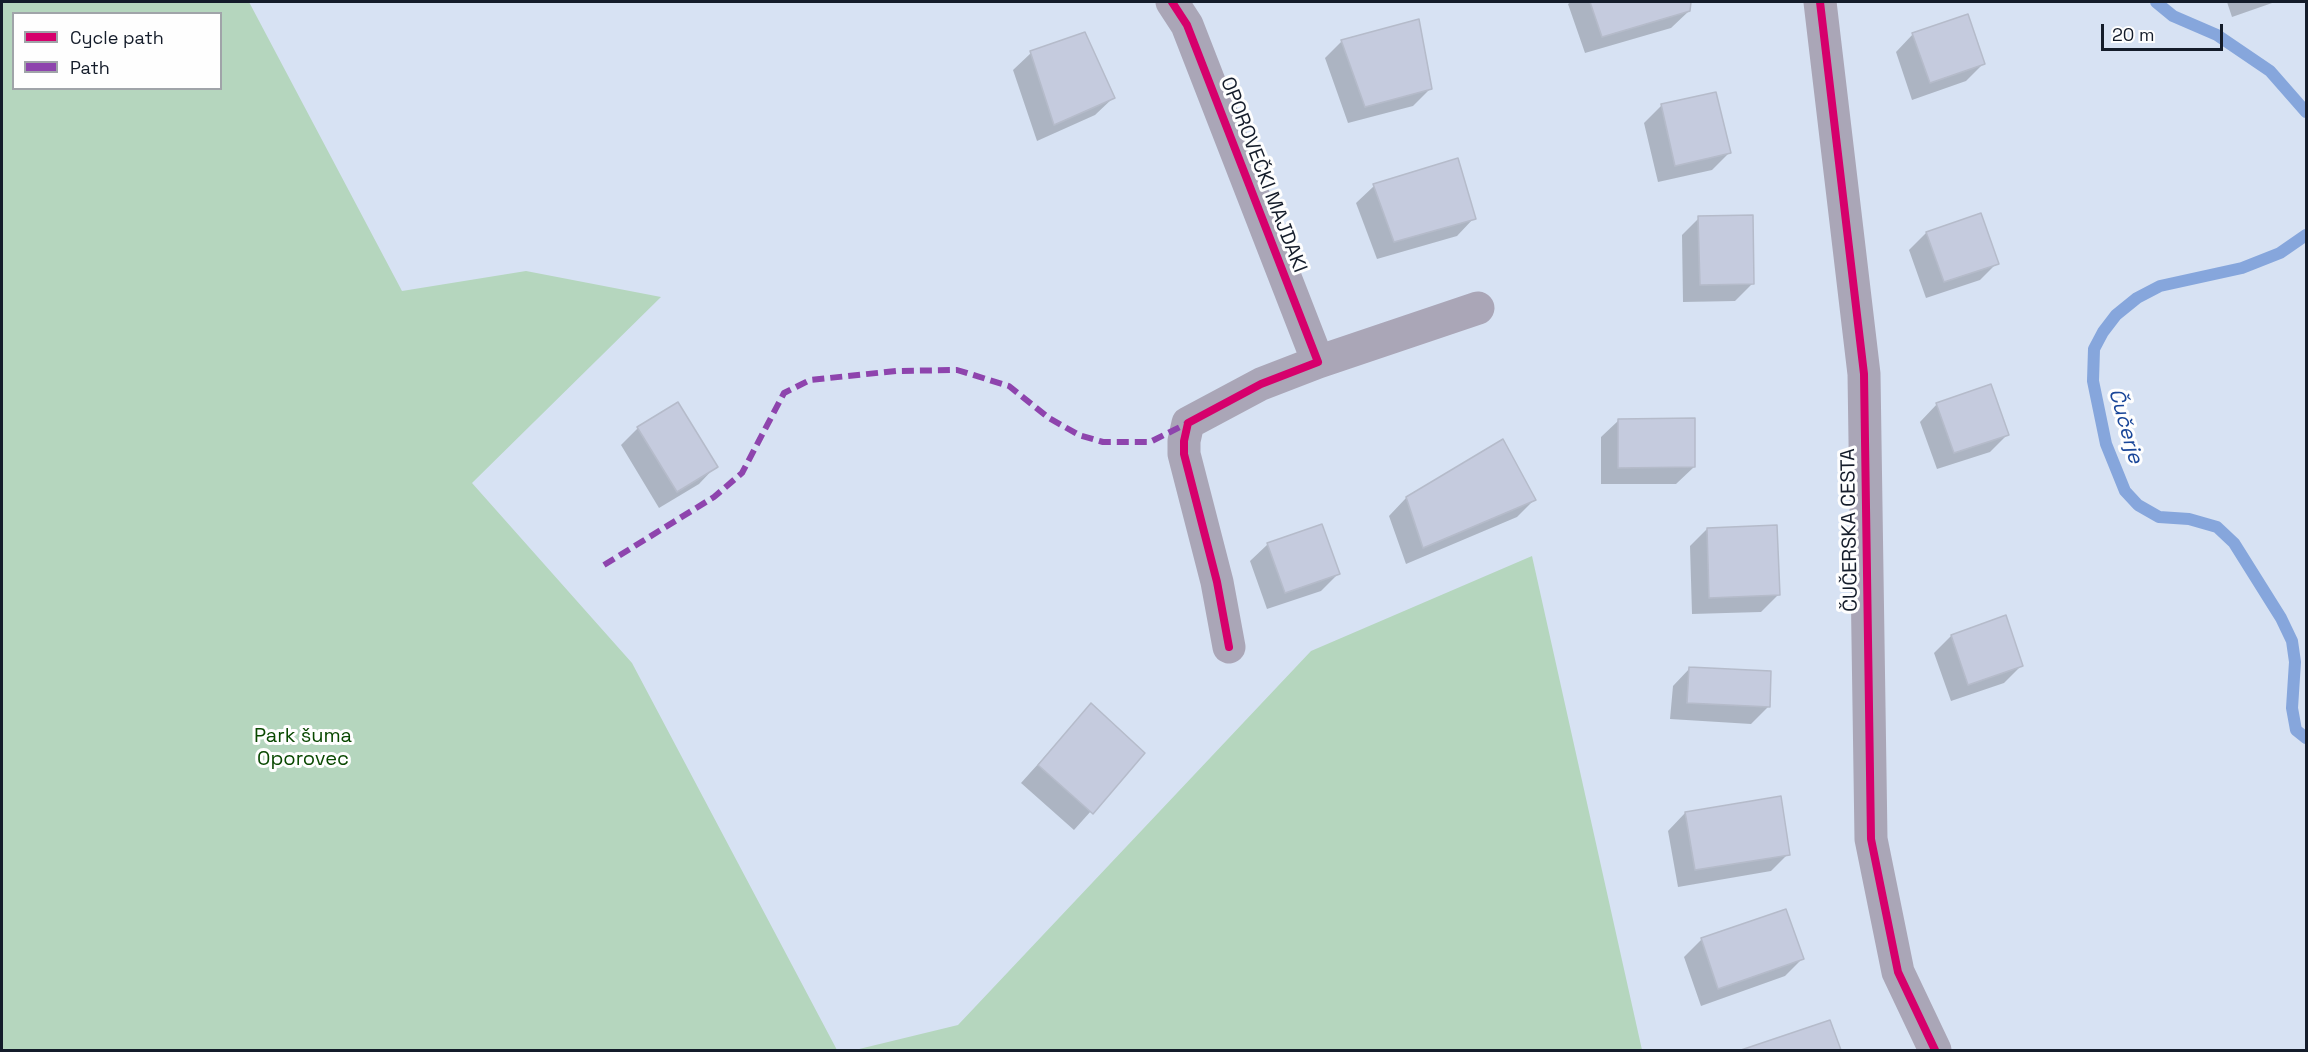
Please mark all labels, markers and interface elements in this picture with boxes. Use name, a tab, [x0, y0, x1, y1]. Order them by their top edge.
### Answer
legend	[12, 12, 222, 90]
scale bar	[2104, 12, 2226, 50]
text: 20 m	[2112, 23, 2155, 46]
text: Cycle path	[70, 26, 164, 49]
text: Path	[70, 56, 110, 79]
street label: OPOROVEČKI MAJDAKI	[1215, 74, 1311, 276]
water label: Čučerje	[2102, 386, 2148, 466]
street label: ČUČERSKA CESTA	[1837, 448, 1863, 612]
park label: Park šuma Oporovec	[254, 725, 352, 772]

